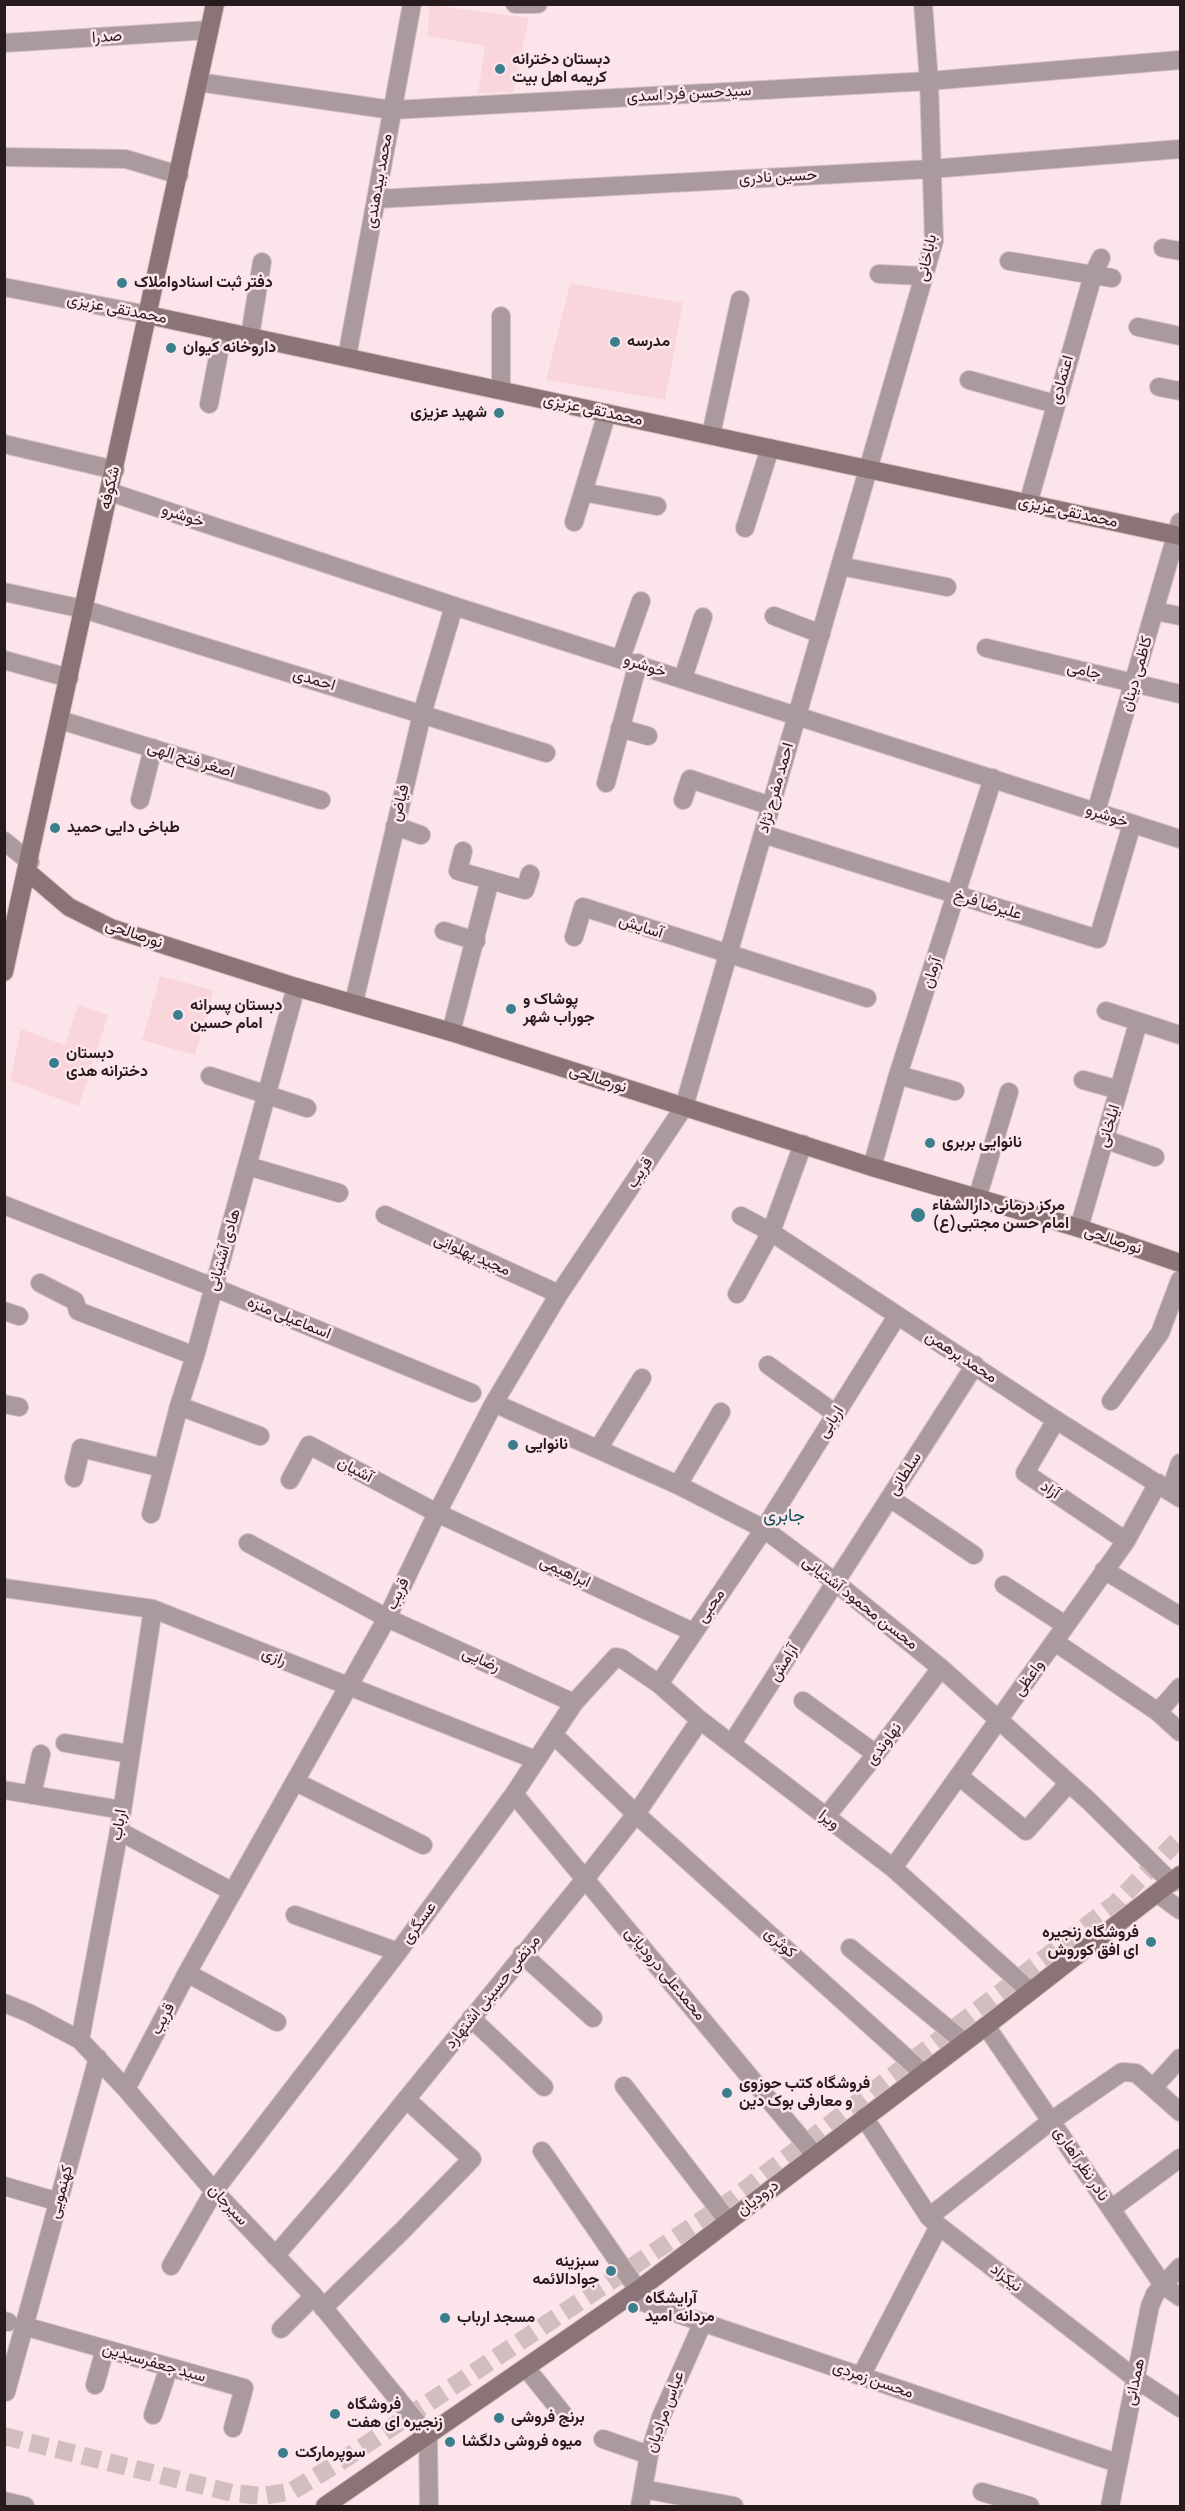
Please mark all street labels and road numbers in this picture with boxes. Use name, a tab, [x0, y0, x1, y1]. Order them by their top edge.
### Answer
street label: صدرا	[91, 26, 123, 48]
street label: سیدحسن فرد اسدی	[626, 81, 752, 107]
street label: محمد بیدهندی	[361, 132, 397, 230]
street label: حسین نادری	[738, 165, 818, 189]
street label: باباخانی	[913, 233, 941, 283]
street label: محمدتقی عزیزی	[65, 290, 169, 328]
street label: اعتمادی	[1046, 353, 1078, 407]
street label: محمدتقی عزیزی	[541, 390, 645, 430]
street label: شکوفه	[96, 465, 124, 511]
street label: محمدتقی عزیزی	[1016, 492, 1120, 532]
street label: خوشرو	[159, 500, 207, 532]
street label: کاظمی دینان	[1117, 634, 1157, 714]
street label: خوشرو	[621, 650, 669, 682]
street label: جامی	[1065, 658, 1103, 684]
street label: احمدی	[290, 664, 338, 696]
street label: اصغر فتح الهی	[145, 738, 237, 782]
street label: احمد مفرح نژاد	[754, 740, 798, 836]
street label: فیاض	[386, 783, 414, 823]
street label: خوشرو	[1083, 800, 1131, 832]
street label: علیرضا فرخ	[952, 886, 1024, 924]
street label: آسایش	[616, 911, 666, 943]
street label: نورصالحی	[103, 915, 165, 953]
street label: آرمان	[918, 955, 946, 991]
street label: نورصالحی	[567, 1061, 629, 1097]
street label: ایلخانی	[1093, 1102, 1125, 1150]
street label: قریب	[623, 1154, 657, 1192]
street label: هادی آشتیانی	[203, 1207, 245, 1293]
street label: نورصالحی	[1082, 1221, 1144, 1259]
street label: مجید پهلوانی	[431, 1230, 513, 1280]
street label: اسماعیلی منزه	[244, 1292, 334, 1344]
street label: محمد برهمن	[921, 1327, 1001, 1387]
street label: اربابی	[814, 1402, 848, 1442]
street label: سلطانی	[884, 1449, 926, 1499]
street label: آشیان	[334, 1453, 376, 1487]
street label: آزاد	[1037, 1477, 1063, 1503]
street label: ابراهیمی	[537, 1552, 593, 1592]
street label: محسن محمود آشتیانی	[798, 1552, 922, 1654]
street label: قریب	[382, 1575, 414, 1613]
street label: محبی	[693, 1585, 729, 1627]
street label: آرامش	[765, 1641, 803, 1685]
street label: رازی	[259, 1643, 289, 1671]
street label: رضایی	[459, 1643, 503, 1677]
street label: واعظی	[1009, 1656, 1049, 1700]
street label: نهاوندی	[862, 1719, 906, 1769]
street label: ویرا	[815, 1806, 843, 1834]
street label: ارباب	[107, 1808, 131, 1842]
street label: عسگری	[397, 1898, 441, 1948]
street label: محمدعلی درودیانی	[620, 1923, 710, 2025]
street label: کوثری	[760, 1924, 800, 1962]
street label: مرتضی حسینی اشتهارد	[441, 1931, 545, 2053]
street label: قریب	[147, 2000, 179, 2038]
street label: نادر نظر آهاری	[1049, 2123, 1113, 2205]
street label: کهنمویی	[45, 2163, 77, 2221]
street label: درودیان	[733, 2176, 783, 2220]
street label: سیرجان	[204, 2180, 252, 2230]
street label: نیکزاد	[986, 2260, 1026, 2296]
street label: سید جعفرسیدین	[100, 2339, 208, 2387]
street label: محسن زمردی	[830, 2357, 916, 2403]
street label: همدانی	[1121, 2357, 1149, 2407]
street label: عباس مرادیان	[641, 2369, 689, 2455]

